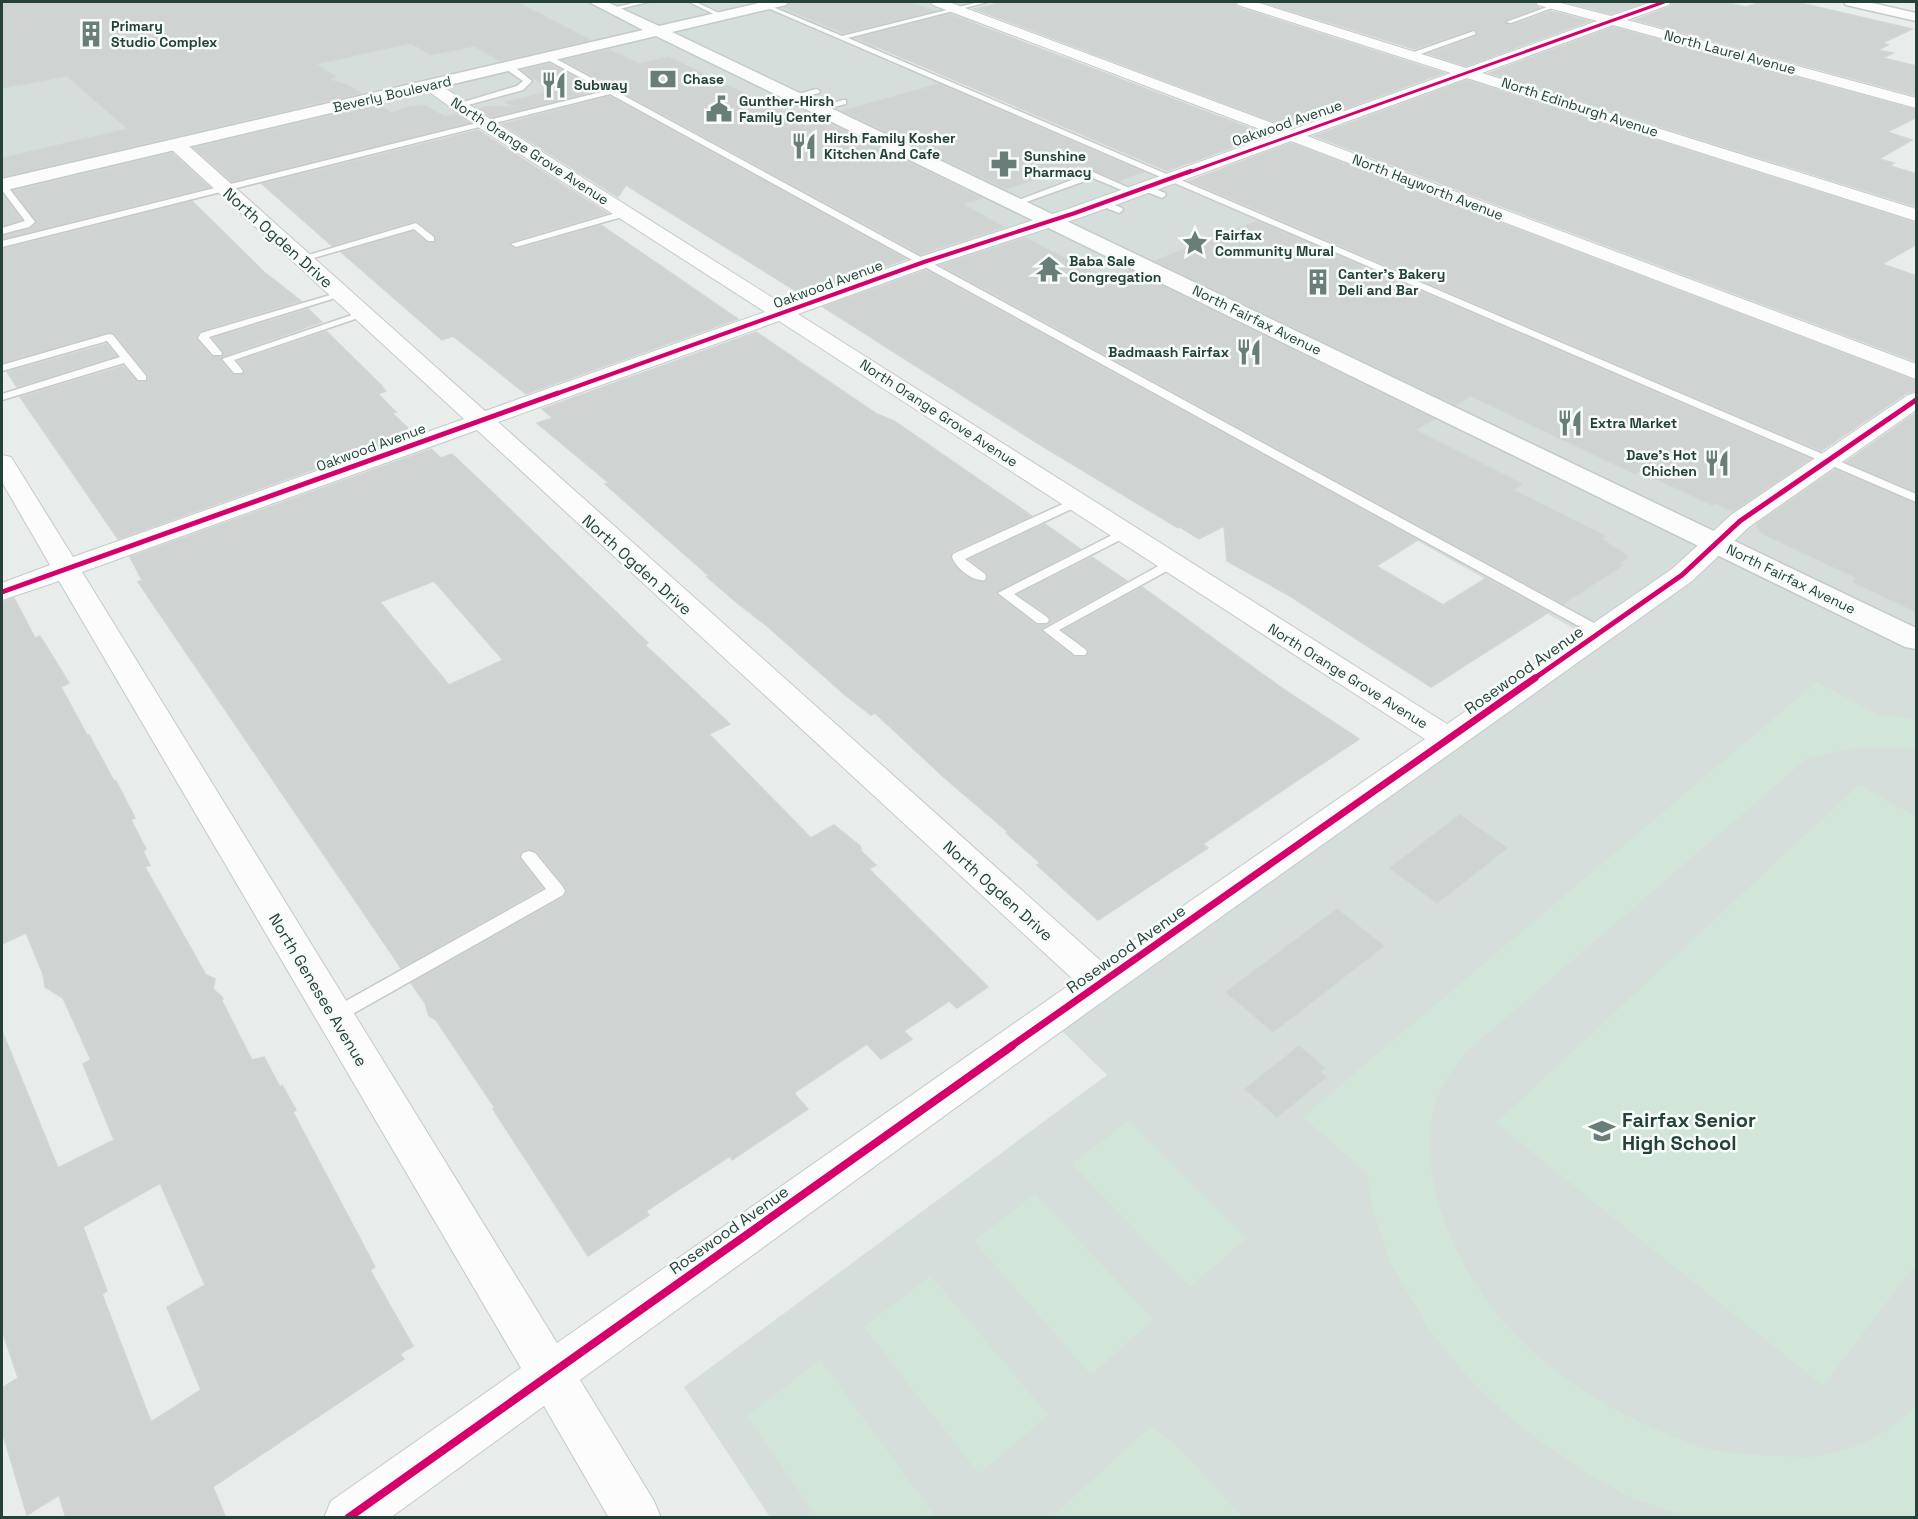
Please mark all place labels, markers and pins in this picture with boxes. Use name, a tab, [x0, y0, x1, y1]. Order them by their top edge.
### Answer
place label: Primary Studio Complex	[111, 17, 217, 51]
building icon: Primary Studio Complex	[76, 19, 106, 49]
bank icon: Chase	[648, 64, 678, 94]
restaurant icon: Subway	[539, 70, 569, 100]
place label: Chase	[683, 70, 724, 88]
place label: Subway	[574, 76, 628, 94]
place label: Gunther-Hirsh Family Center	[739, 92, 834, 126]
public building icon: Gunther-Hirsh Family Center	[704, 94, 734, 124]
place label: Hirsh Family Kosher Kitchen And Cafe	[824, 129, 956, 163]
restaurant icon: Hirsh Family Kosher Kitchen And Cafe	[789, 131, 819, 161]
place label: Sunshine Pharmacy	[1024, 147, 1091, 181]
pharmacy icon: Sunshine Pharmacy	[989, 149, 1019, 179]
place label: Fairfax Community Mural	[1215, 226, 1334, 260]
place icon: Fairfax Community Mural	[1180, 228, 1210, 258]
place label: Baba Sale Congregation	[1069, 252, 1161, 286]
temple icon: Baba Sale Congregation	[1034, 254, 1064, 284]
place label: Canter's Bakery Deli and Bar	[1338, 265, 1445, 299]
building icon: Canter's Bakery Deli and Bar	[1303, 267, 1333, 297]
restaurant icon: Badmaash Fairfax	[1234, 337, 1264, 367]
place label: Badmaash Fairfax	[1108, 343, 1229, 361]
restaurant icon: Extra Market	[1555, 408, 1585, 438]
place label: Extra Market	[1590, 414, 1677, 432]
place label: Dave's Hot Chichen	[1626, 446, 1697, 480]
restaurant icon: Dave's Hot Chichen	[1702, 448, 1732, 478]
place label: Fairfax Senior High School	[1622, 1107, 1756, 1156]
school or university icon: Fairfax Senior High School	[1587, 1116, 1617, 1146]

